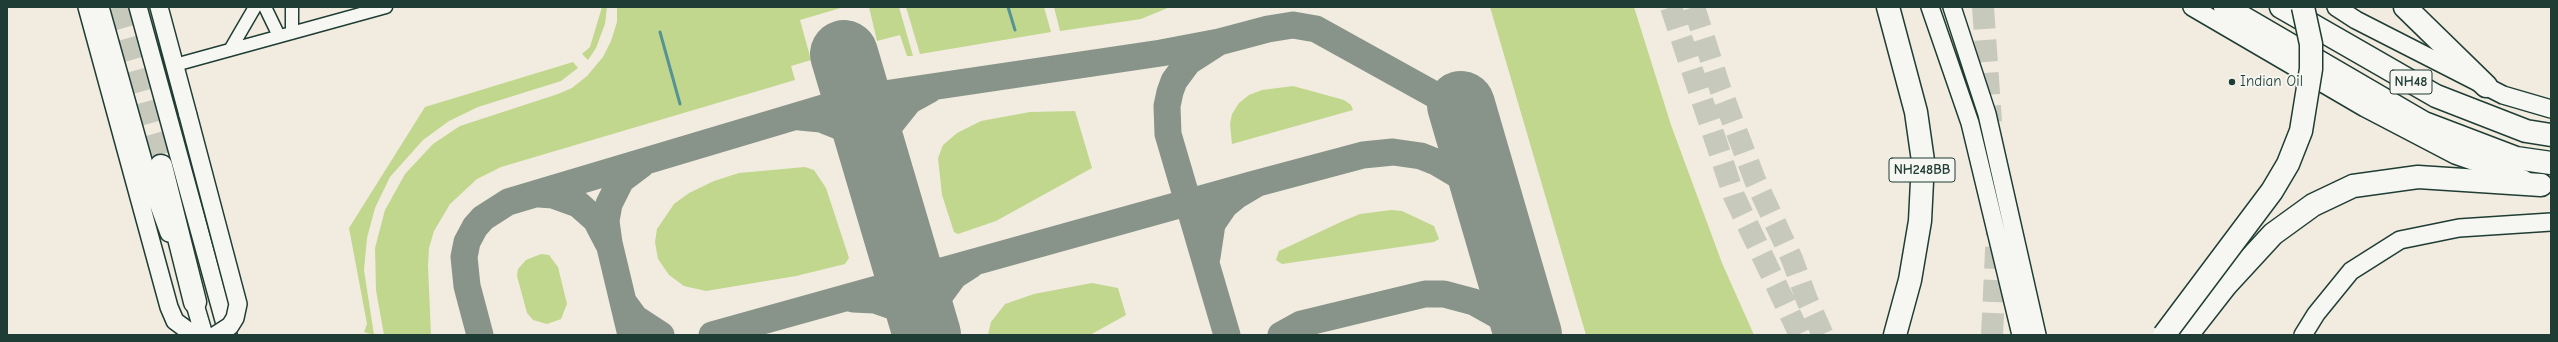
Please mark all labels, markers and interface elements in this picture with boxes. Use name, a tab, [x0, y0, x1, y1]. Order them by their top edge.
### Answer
road number: NH48	[2390, 70, 2432, 94]
place label: Indian Oil	[2240, 73, 2303, 91]
marker: Indian Oil	[2227, 77, 2237, 87]
road number: NH248BB	[1889, 158, 1955, 182]

